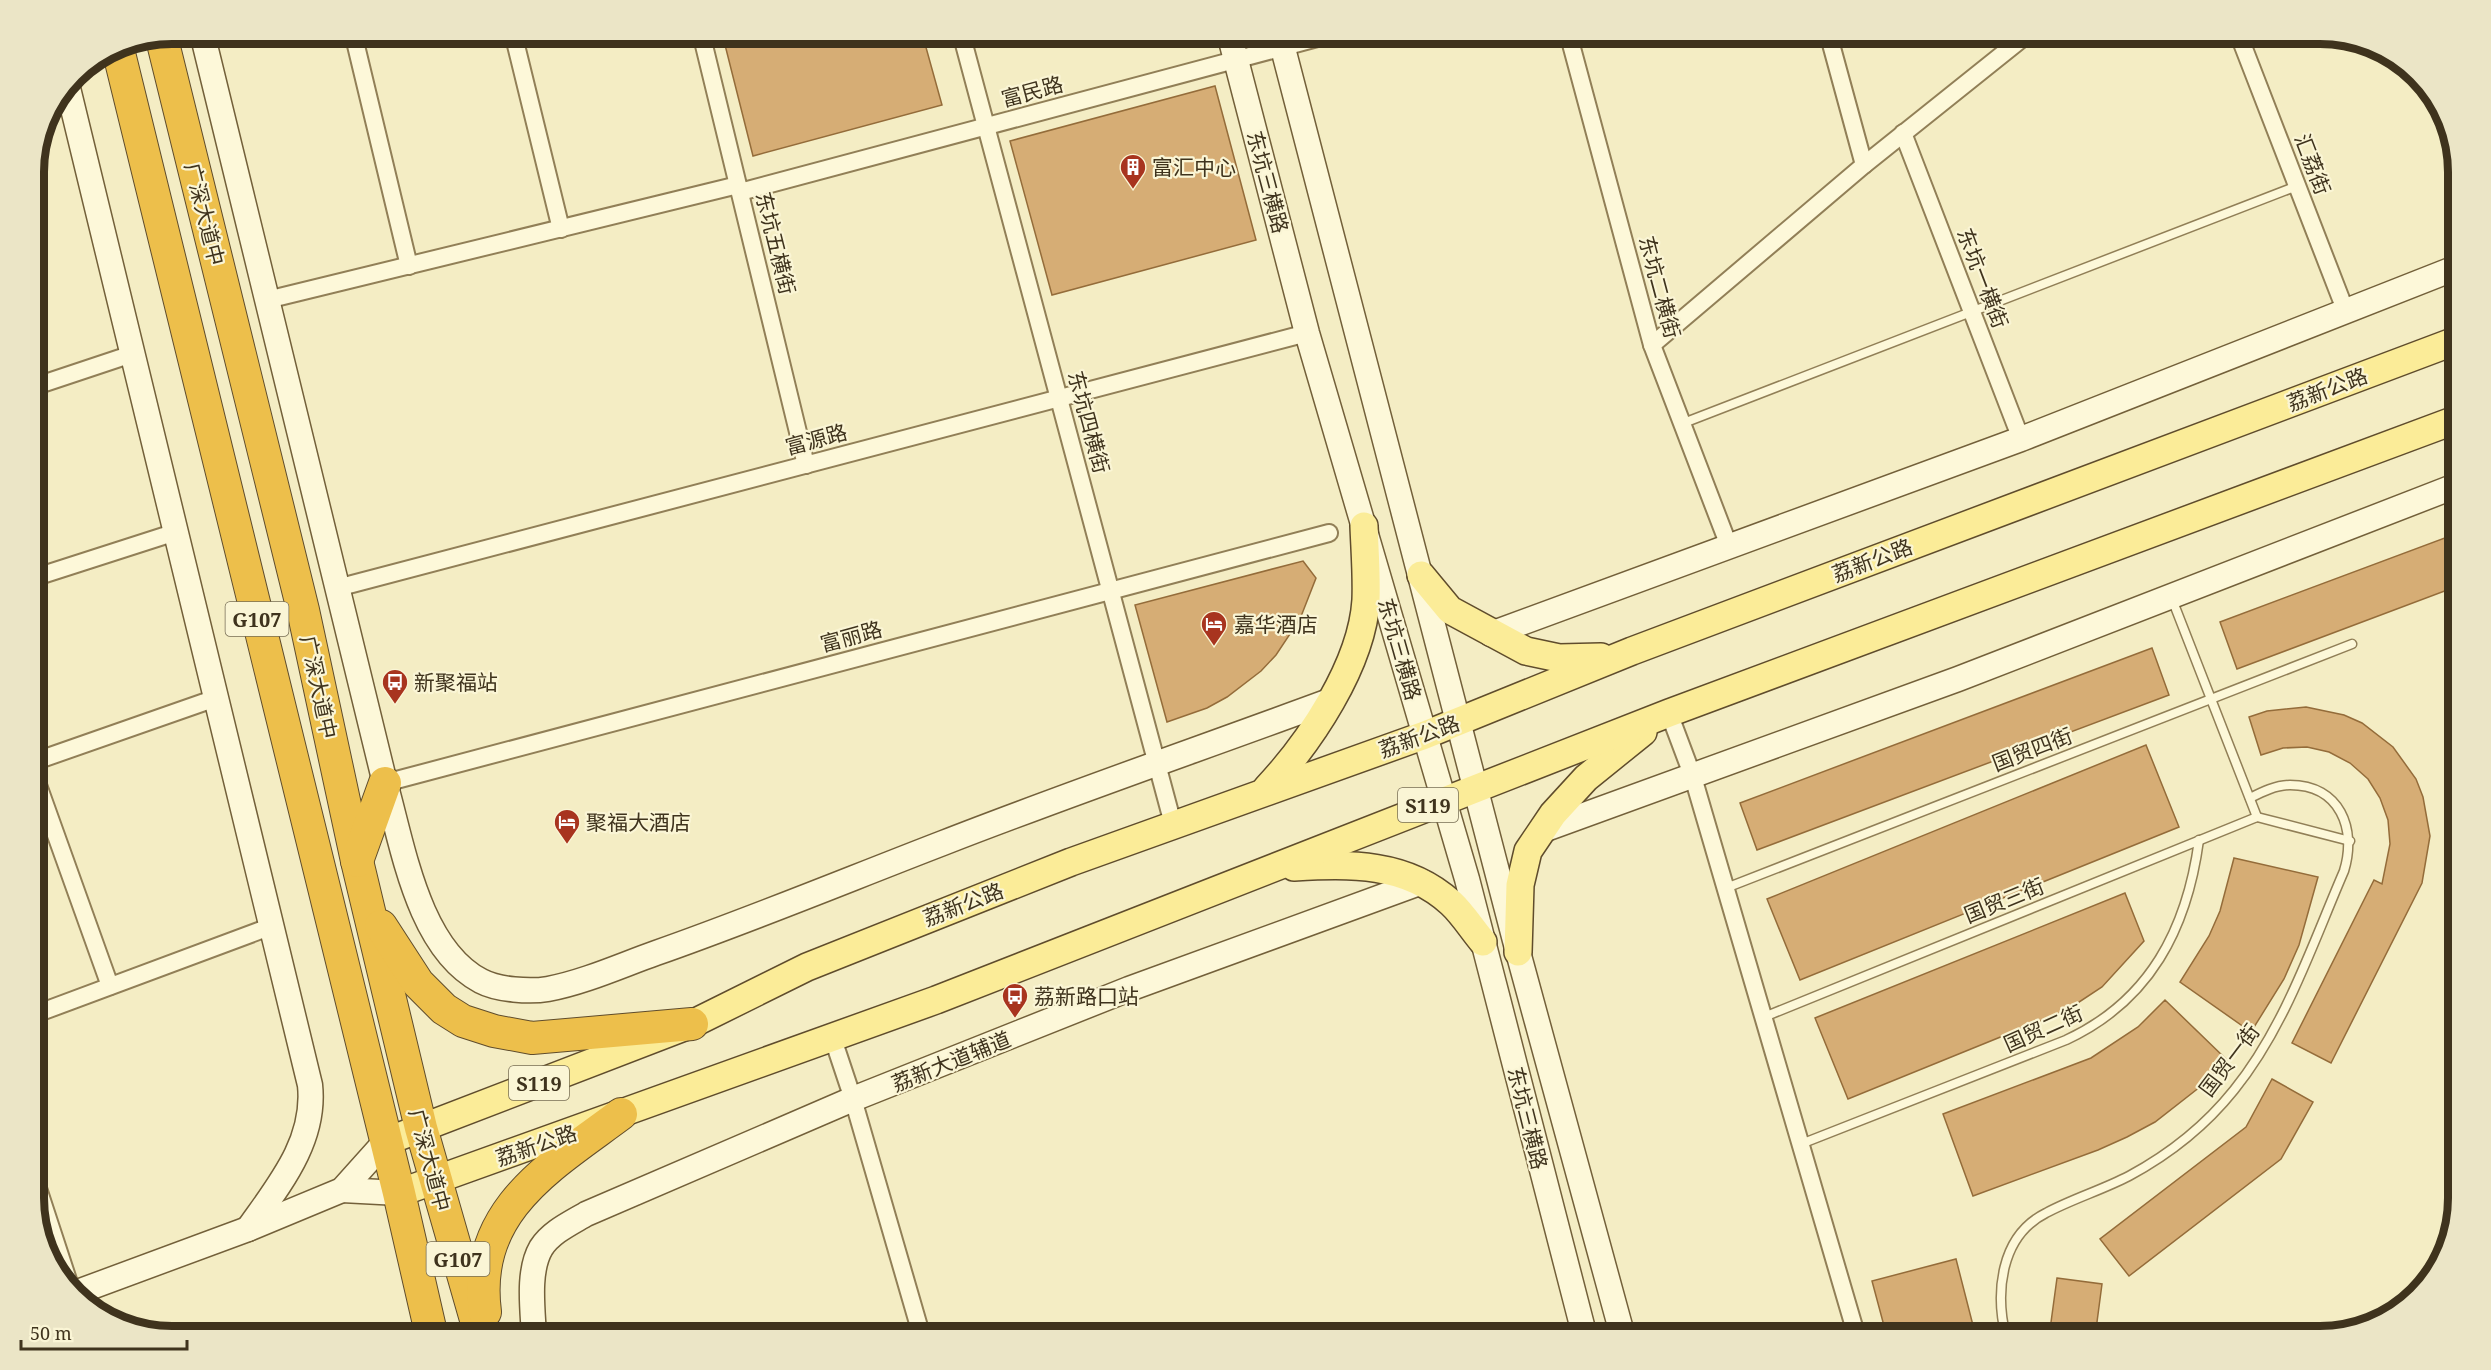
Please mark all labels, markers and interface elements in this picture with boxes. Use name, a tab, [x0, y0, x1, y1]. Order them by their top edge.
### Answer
street label: 富民路	[998, 69, 1066, 113]
street label: 东坑三横路	[1241, 128, 1295, 236]
street label: 汇荔街	[2289, 130, 2337, 198]
building icon: 富汇中心	[1118, 152, 1148, 190]
place label: 富汇中心	[1152, 153, 1236, 181]
street label: 广深大道中	[179, 160, 231, 268]
street label: 东坑五横街	[750, 189, 802, 297]
street label: 东坑一横街	[1951, 224, 2015, 332]
street label: 东坑二横街	[1633, 233, 1687, 341]
street label: 荔新公路	[2283, 361, 2371, 417]
street label: 东坑四横街	[1062, 368, 1116, 476]
street label: 富源路	[782, 417, 850, 461]
street label: 荔新公路	[1828, 532, 1916, 588]
street label: 东坑三横路	[1372, 595, 1428, 703]
road number: G107	[226, 602, 288, 636]
hotel icon: 嘉华酒店	[1199, 609, 1229, 647]
place label: 嘉华酒店	[1234, 610, 1318, 638]
street label: 富丽路	[817, 614, 885, 658]
street label: 广深大道中	[294, 633, 344, 741]
bus stop icon: 新聚福站	[380, 667, 410, 705]
place label: 新聚福站	[414, 668, 498, 696]
street label: 荔新公路	[1375, 708, 1463, 764]
street label: 国贸四街	[1988, 721, 2076, 777]
road number: S119	[1398, 788, 1458, 822]
hotel icon: 聚福大酒店	[552, 807, 582, 845]
place label: 聚福大酒店	[586, 808, 691, 836]
street label: 国贸三街	[1960, 871, 2048, 929]
street label: 荔新公路	[919, 876, 1007, 932]
bus stop icon: 荔新路口站	[1000, 981, 1030, 1019]
place label: 荔新路口站	[1034, 982, 1139, 1010]
street label: 国贸二街	[1999, 998, 2087, 1058]
street label: 国贸一街	[2193, 1018, 2265, 1102]
street label: 荔新大道辅道	[887, 1024, 1015, 1098]
street label: 东坑三横路	[1502, 1064, 1554, 1172]
road number: S119	[509, 1066, 569, 1100]
street label: 广深大道中	[403, 1106, 457, 1214]
street label: 荔新公路	[492, 1118, 580, 1172]
road number: G107	[426, 1242, 490, 1276]
scale bar	[21, 1313, 188, 1351]
text: 50 m	[30, 1321, 72, 1345]

